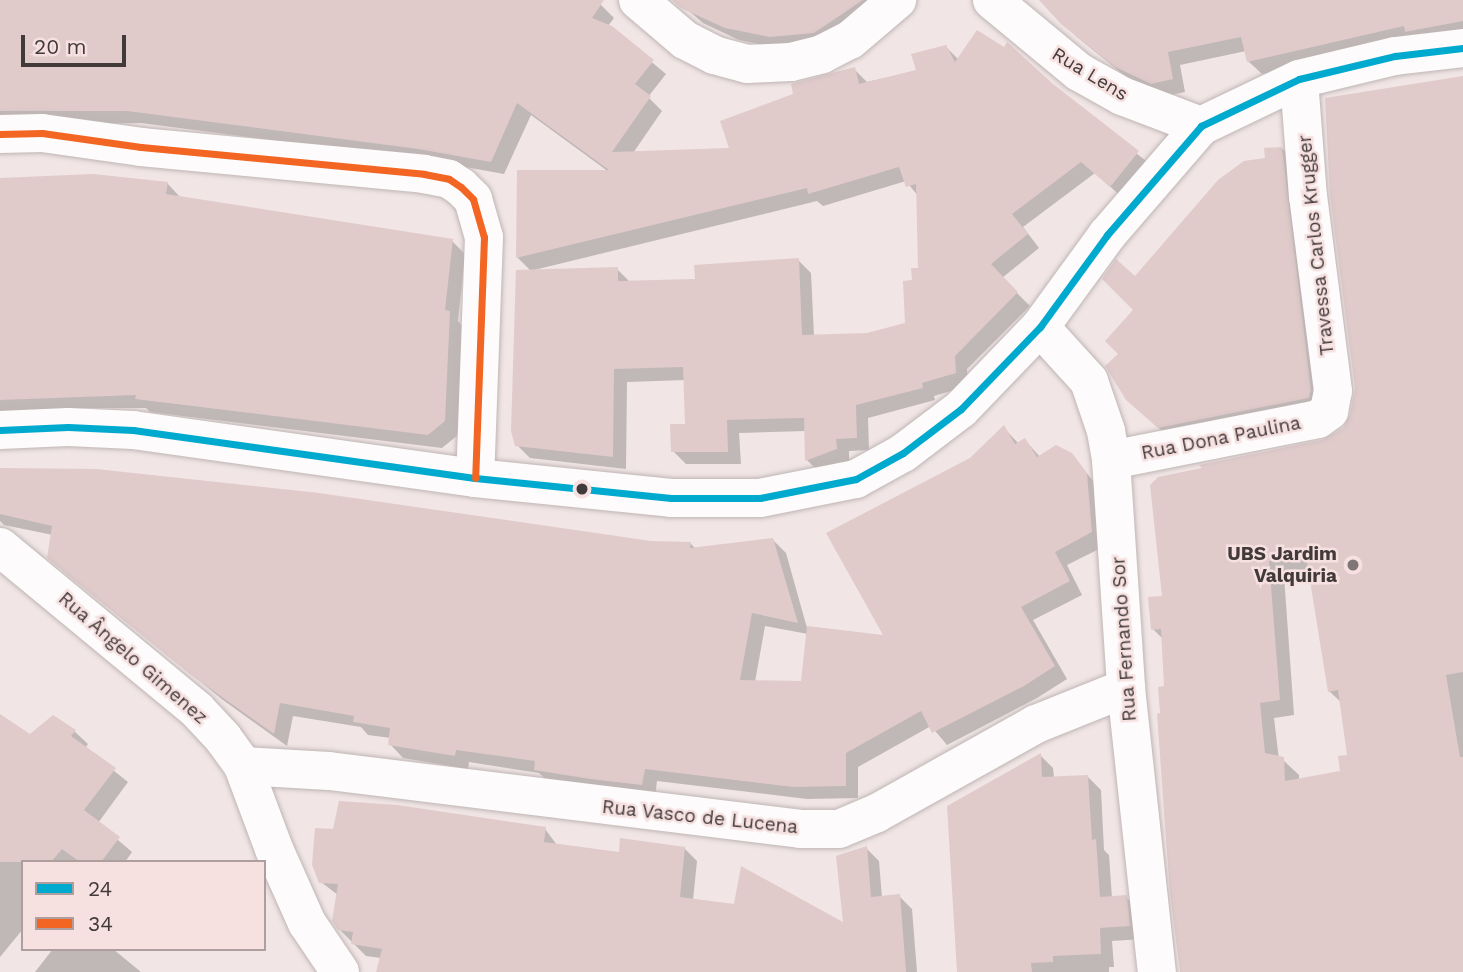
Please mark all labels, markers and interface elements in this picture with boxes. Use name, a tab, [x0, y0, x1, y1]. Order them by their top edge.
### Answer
scale bar	[24, 21, 130, 65]
text: 20 m	[34, 34, 86, 59]
street label: Rua Lens	[1048, 42, 1132, 106]
street label: Travessa Carlos Krugger	[1293, 133, 1339, 357]
street label: Rua Dona Paulina	[1139, 411, 1303, 465]
unlabelled marker	[575, 482, 589, 496]
place label: UBS Jardim Valquiria	[1227, 543, 1337, 587]
street label: Rua Fernando Sor	[1107, 555, 1141, 723]
marker: UBS Jardim Valquiria	[1343, 555, 1363, 575]
street label: Rua Ângelo Gimenez	[53, 587, 213, 729]
street label: Rua Vasco de Lucena	[600, 795, 800, 839]
legend	[21, 860, 266, 951]
text: 24	[88, 876, 112, 901]
text: 34	[88, 911, 113, 936]

